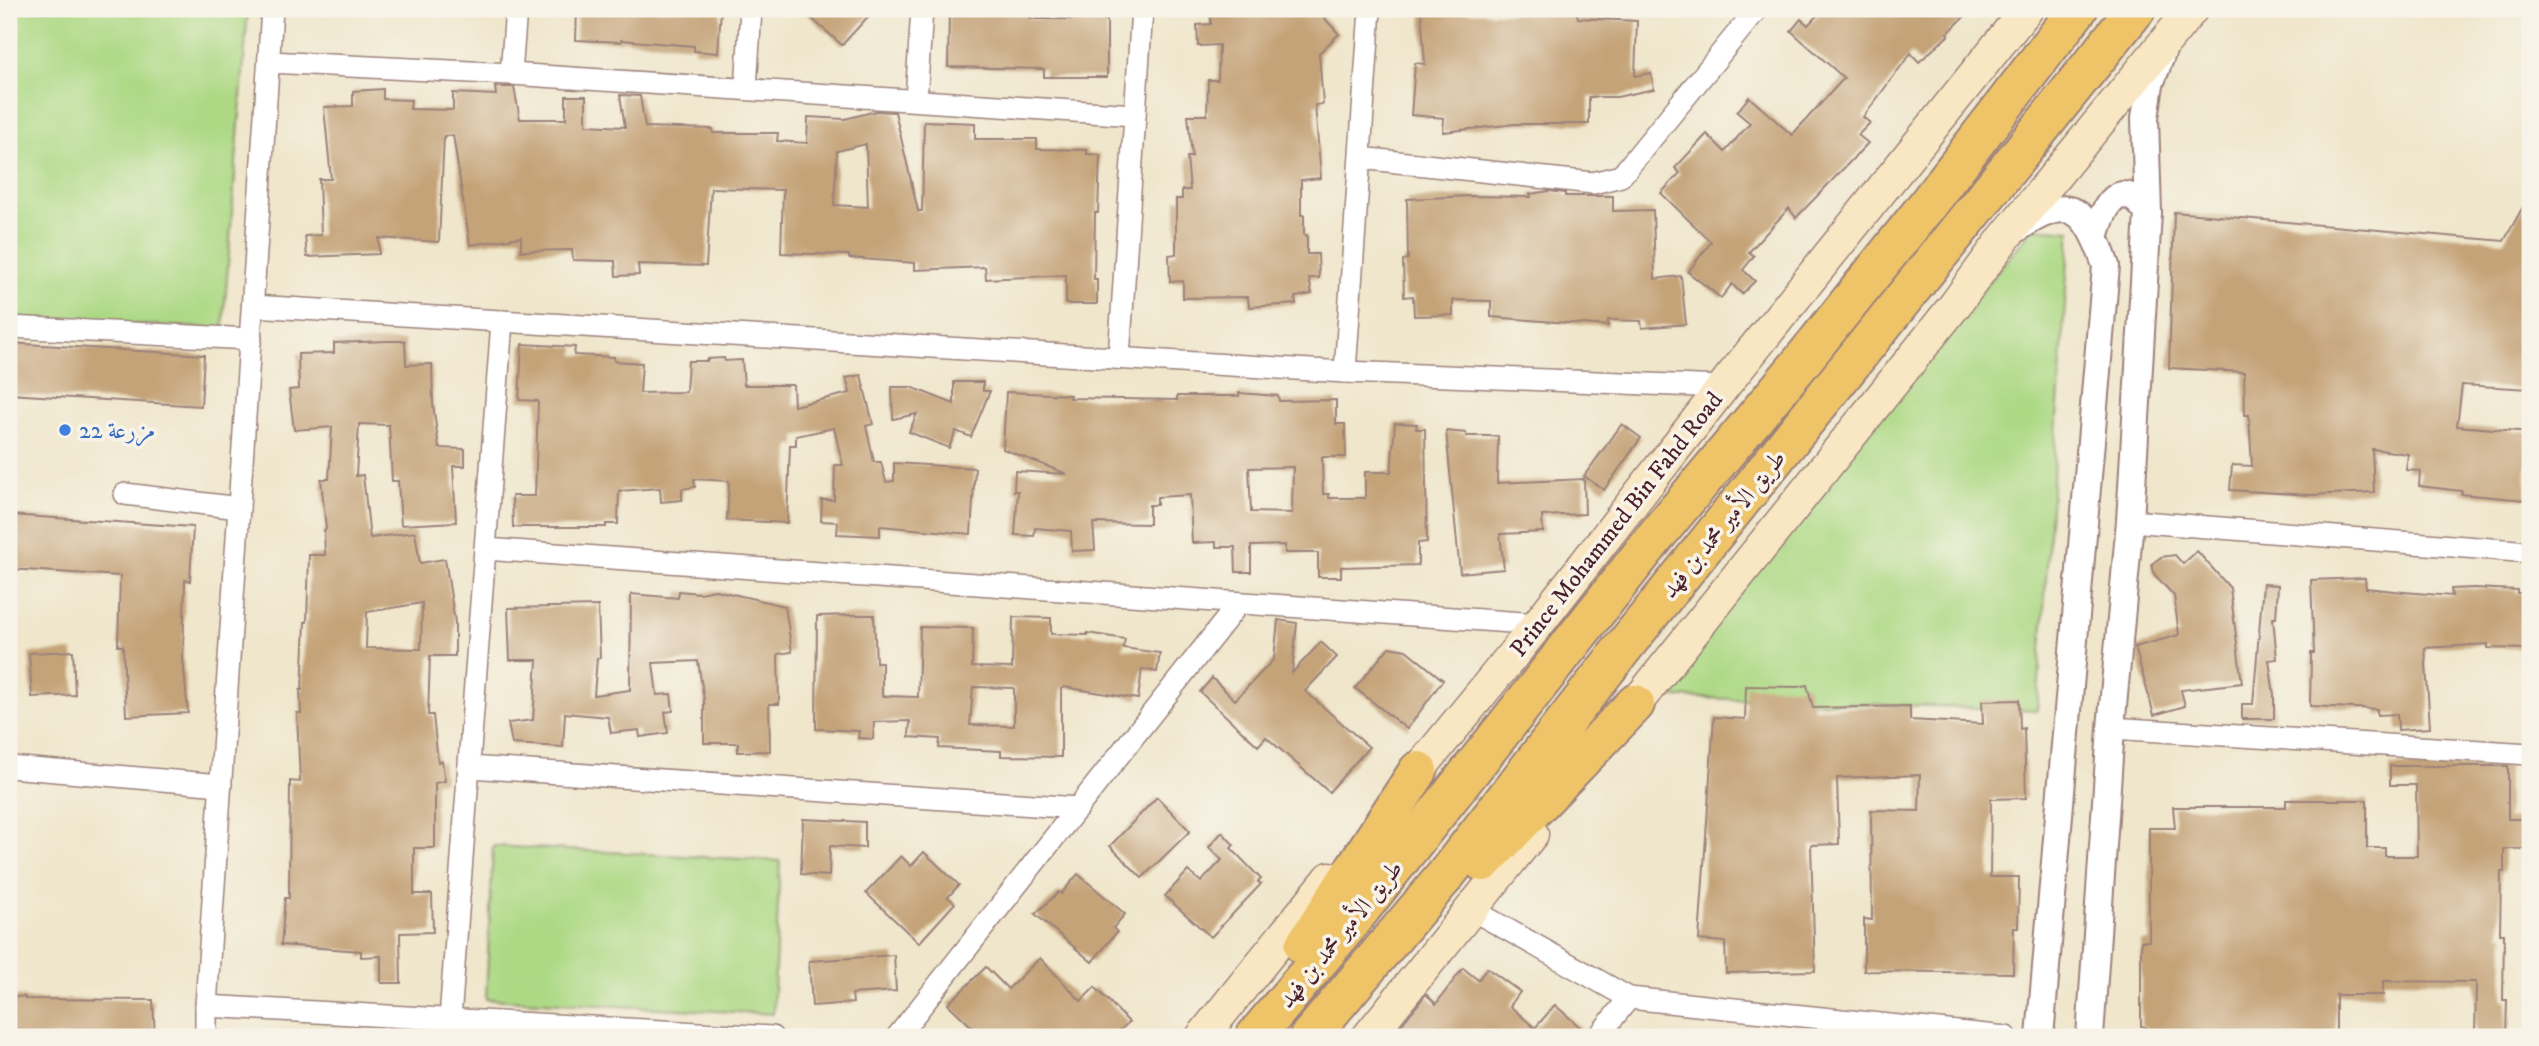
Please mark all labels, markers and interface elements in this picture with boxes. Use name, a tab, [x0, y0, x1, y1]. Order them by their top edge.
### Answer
street label: Prince Mohammed Bin Fahd Road	[1504, 386, 1730, 663]
place label: مزرعة 22	[79, 416, 155, 447]
marker: مزرعة 22	[57, 422, 73, 438]
street label: طريق الأمير محمد بن فهد	[1653, 443, 1793, 605]
street label: طريق الأمير محمد بن فهد	[1270, 853, 1410, 1015]

